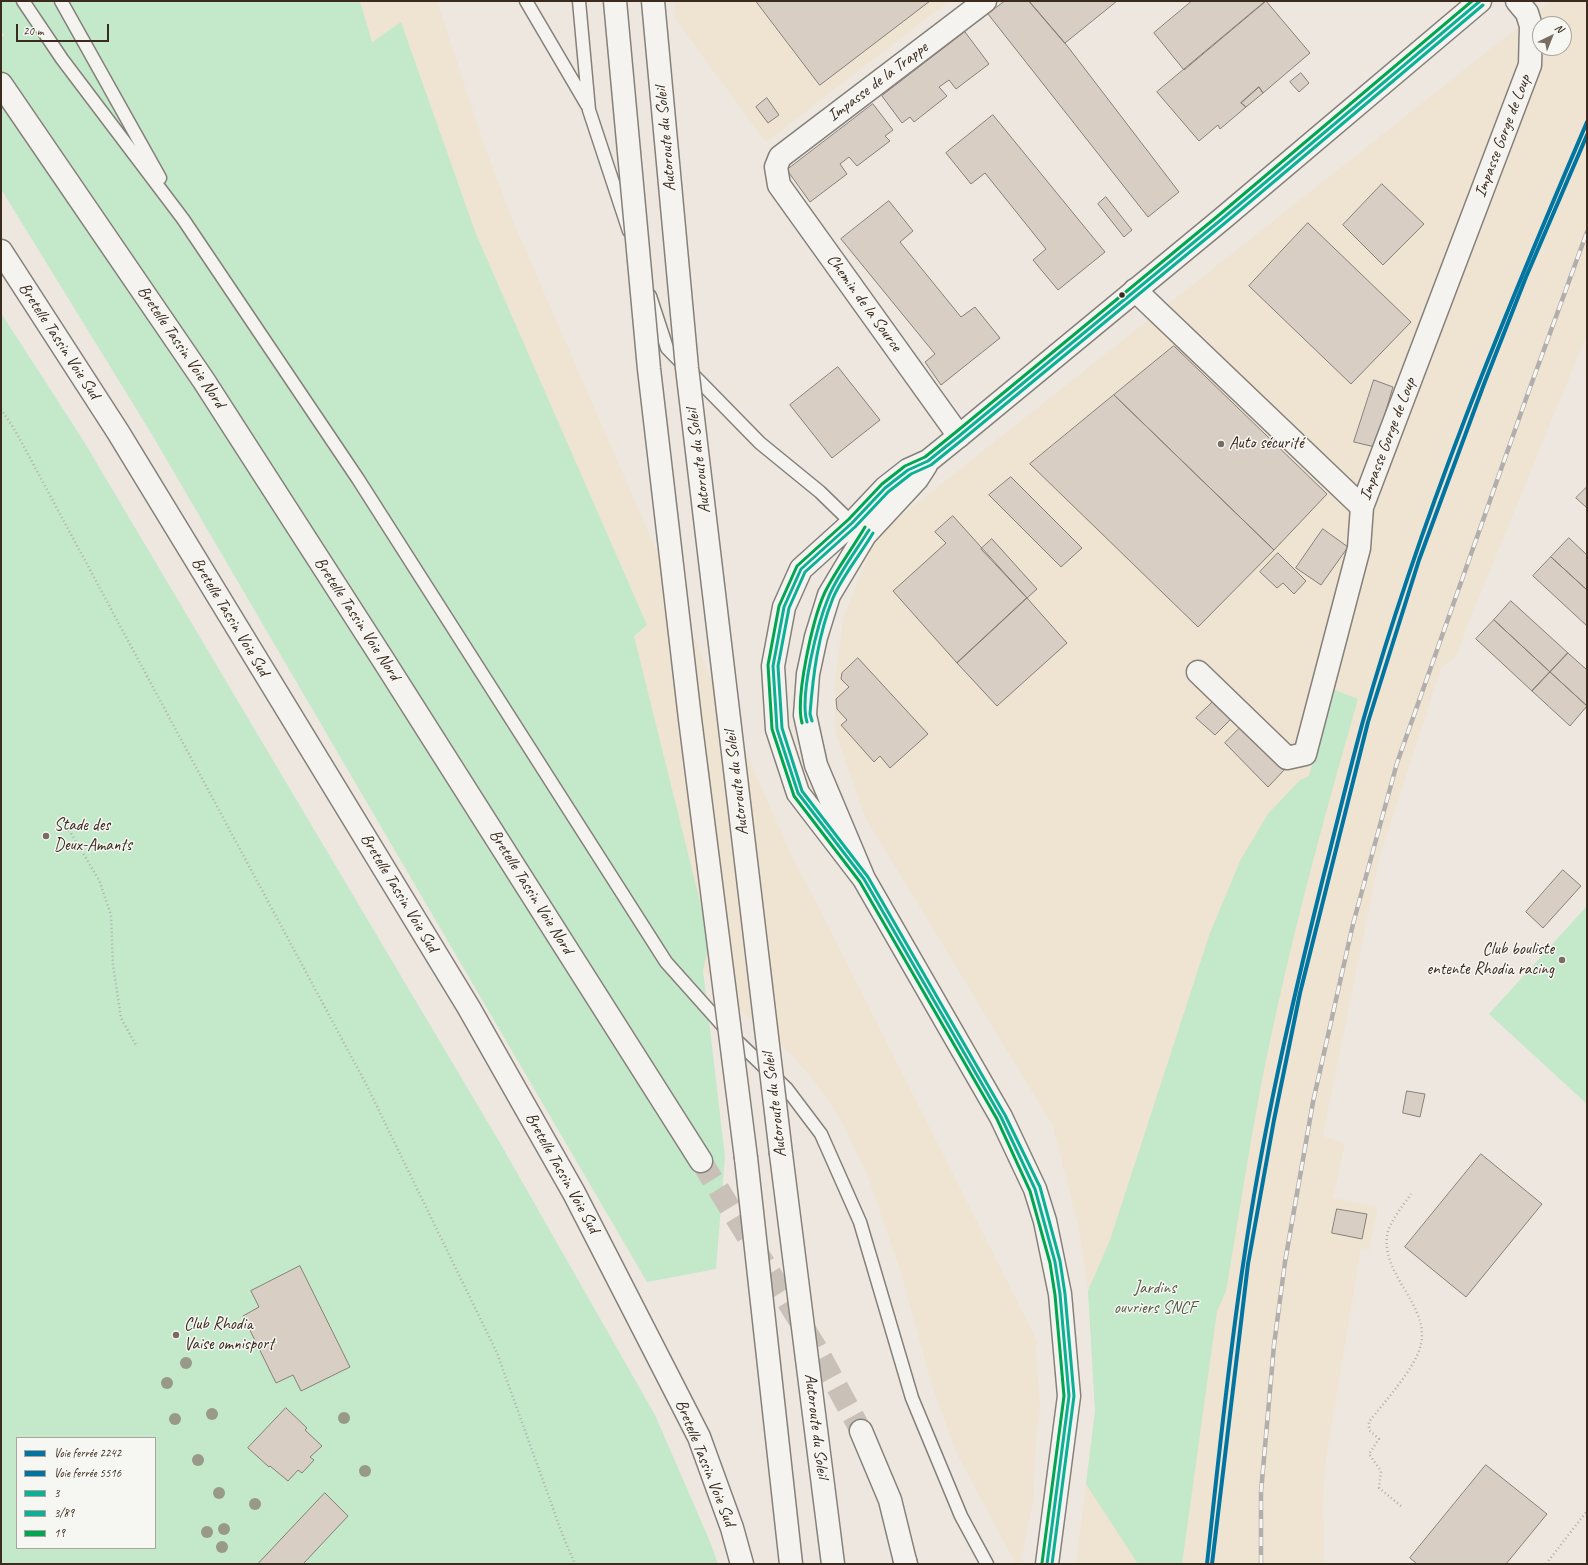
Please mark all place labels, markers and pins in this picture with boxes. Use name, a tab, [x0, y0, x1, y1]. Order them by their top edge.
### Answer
unlabelled marker	[1117, 290, 1127, 300]
place label: Auto sécurité	[1229, 434, 1303, 454]
marker: Auto sécurité	[1216, 439, 1226, 449]
place label: Stade des Deux-Amants	[54, 816, 132, 856]
marker: Stade des Deux-Amants	[41, 831, 51, 841]
place label: Club bouliste entente Rhodia racing	[1427, 940, 1554, 980]
marker: Club bouliste entente Rhodia racing	[1557, 955, 1567, 965]
place label: Club Rhodia Vaise omnisport	[184, 1315, 274, 1355]
marker: Club Rhodia Vaise omnisport	[171, 1330, 181, 1340]

